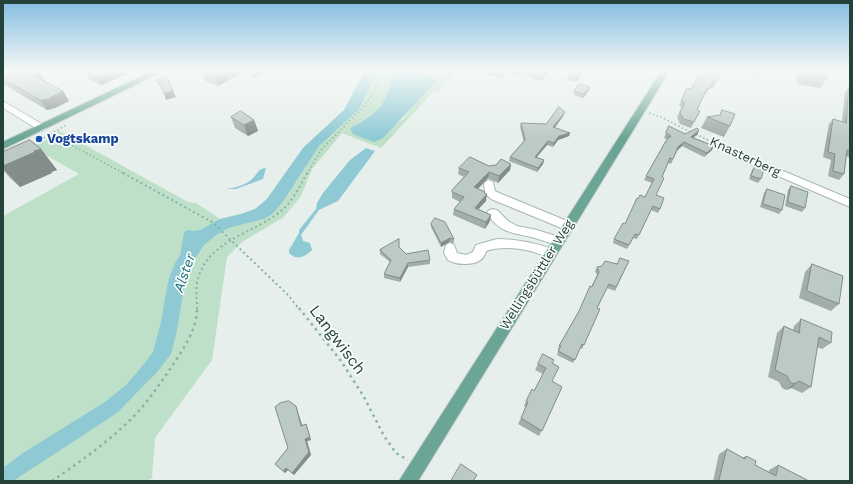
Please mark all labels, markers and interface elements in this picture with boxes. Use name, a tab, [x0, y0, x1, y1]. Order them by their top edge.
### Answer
place label: Vogtskamp	[47, 131, 119, 147]
marker: Vogtskamp	[34, 134, 44, 144]
street label: Knasterberg	[707, 134, 783, 180]
street label: Wellingsbüttler Weg	[497, 217, 577, 333]
water label: Alster	[171, 252, 199, 294]
street label: Langwisch	[305, 302, 369, 378]

